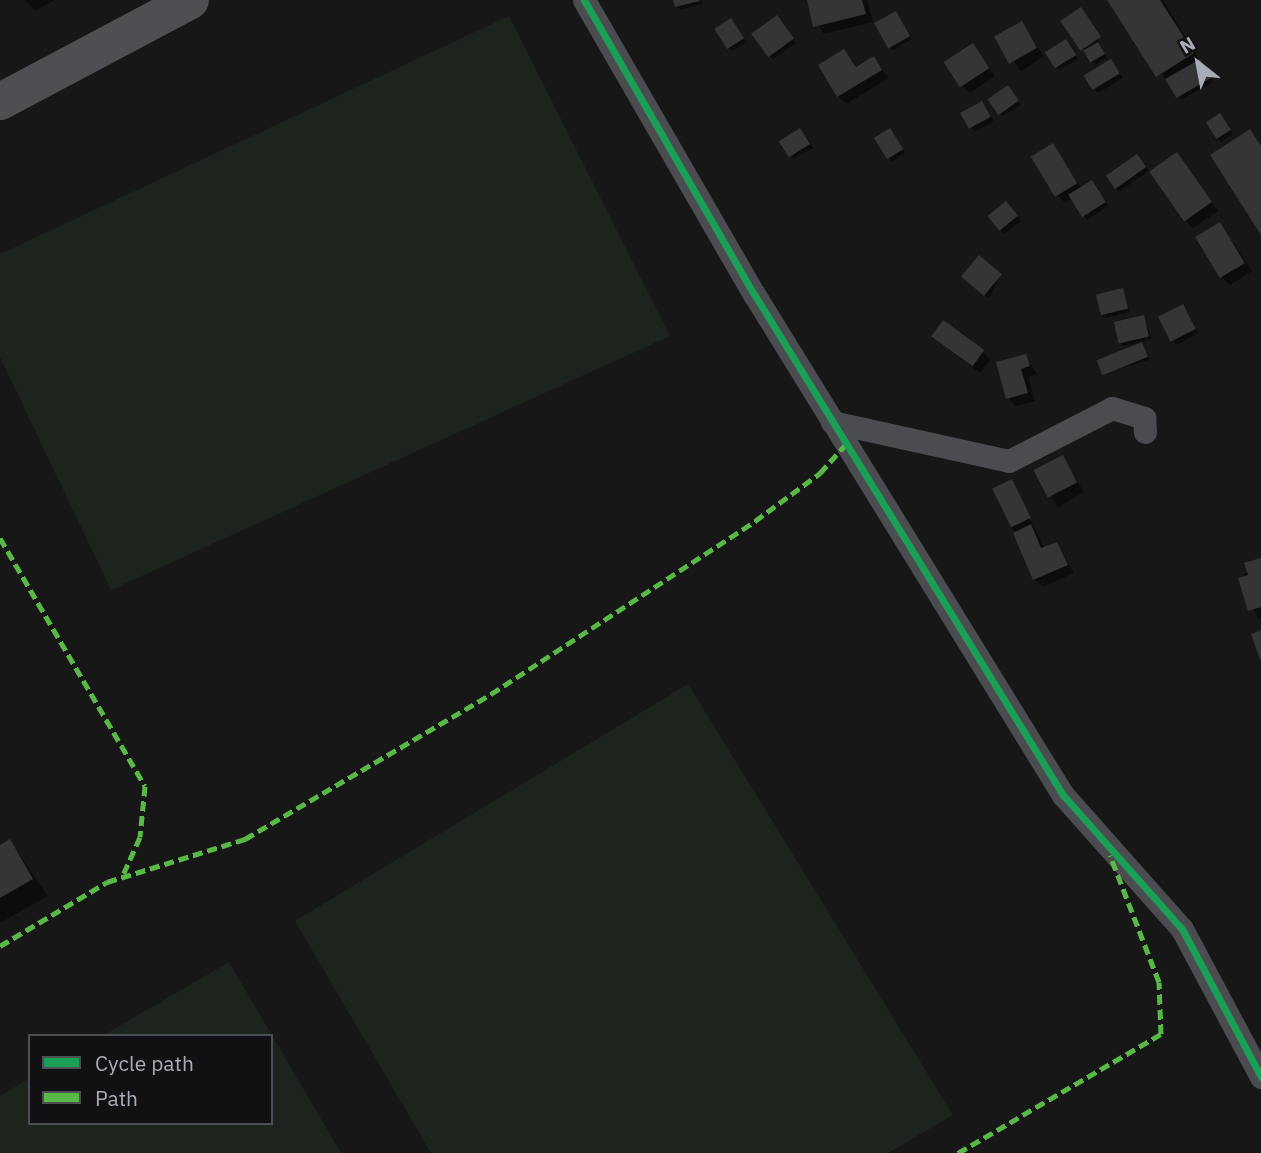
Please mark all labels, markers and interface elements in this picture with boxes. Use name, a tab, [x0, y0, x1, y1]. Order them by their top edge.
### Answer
north arrow	[1163, 28, 1233, 98]
text: N	[1175, 31, 1199, 59]
legend	[28, 1034, 273, 1125]
text: Cycle path	[95, 1049, 194, 1077]
text: Path	[95, 1084, 138, 1112]

